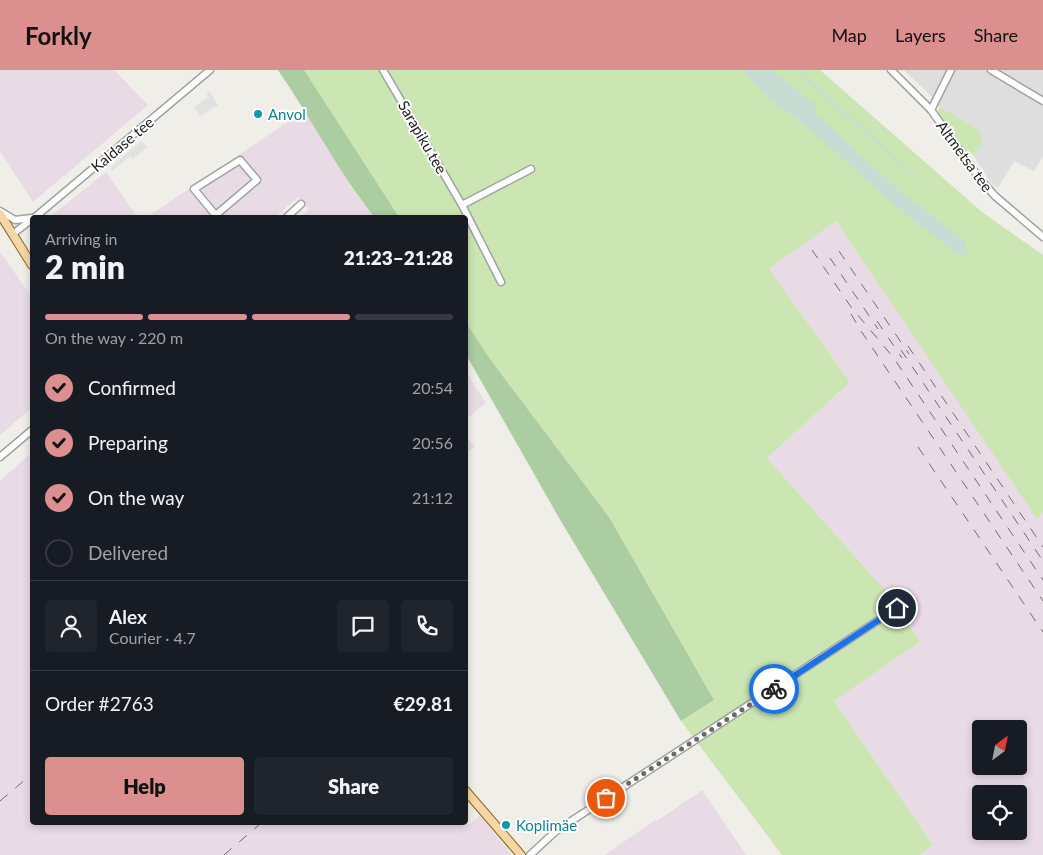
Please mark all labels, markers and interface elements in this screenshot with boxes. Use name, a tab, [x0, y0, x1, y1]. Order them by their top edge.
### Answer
text: Forkly	[25, 21, 92, 50]
text: Map	[831, 24, 867, 46]
text: Layers	[895, 24, 946, 46]
text: Share	[974, 24, 1018, 46]
street label: Sarapiku tee	[395, 97, 451, 177]
place label: Anvol	[268, 105, 306, 123]
marker: Anvol	[252, 108, 264, 120]
street label: Kaldase tee	[87, 113, 157, 175]
street label: Altmetsa tee	[933, 117, 997, 195]
text: Arriving in	[45, 229, 118, 248]
text: 21:23–21:28	[344, 246, 453, 269]
text: 2 min	[45, 247, 125, 286]
text: On the way · 220 m	[45, 328, 183, 347]
icon: check	[45, 374, 73, 402]
text: Confirmed	[88, 376, 176, 399]
text: 20:54	[412, 378, 453, 397]
icon: check	[45, 429, 73, 457]
text: Preparing	[88, 431, 168, 454]
text: 20:56	[412, 433, 453, 452]
icon: check	[45, 484, 73, 512]
text: On the way	[88, 486, 184, 509]
text: 21:12	[412, 488, 453, 507]
text: Delivered	[88, 541, 168, 564]
pin	[876, 587, 918, 629]
icon: home	[883, 594, 911, 622]
button: person	[45, 600, 97, 652]
button: chat	[337, 600, 389, 652]
button: phone	[401, 600, 453, 652]
text: Alex	[109, 605, 147, 628]
text: Courier · 4.7	[109, 628, 196, 647]
courier	[749, 664, 799, 714]
icon: bike	[760, 675, 788, 703]
text: Order #2763	[45, 692, 154, 715]
text: €29.81	[393, 692, 453, 715]
north arrow	[972, 720, 1028, 775]
map controls	[972, 720, 1027, 840]
button: Help	[45, 757, 244, 815]
button: Share	[254, 757, 453, 815]
pin	[585, 777, 627, 819]
icon: bag	[592, 784, 620, 812]
button: locate	[972, 785, 1027, 840]
place label: Koplimäe	[516, 816, 577, 834]
marker: Koplimäe	[500, 819, 512, 831]

